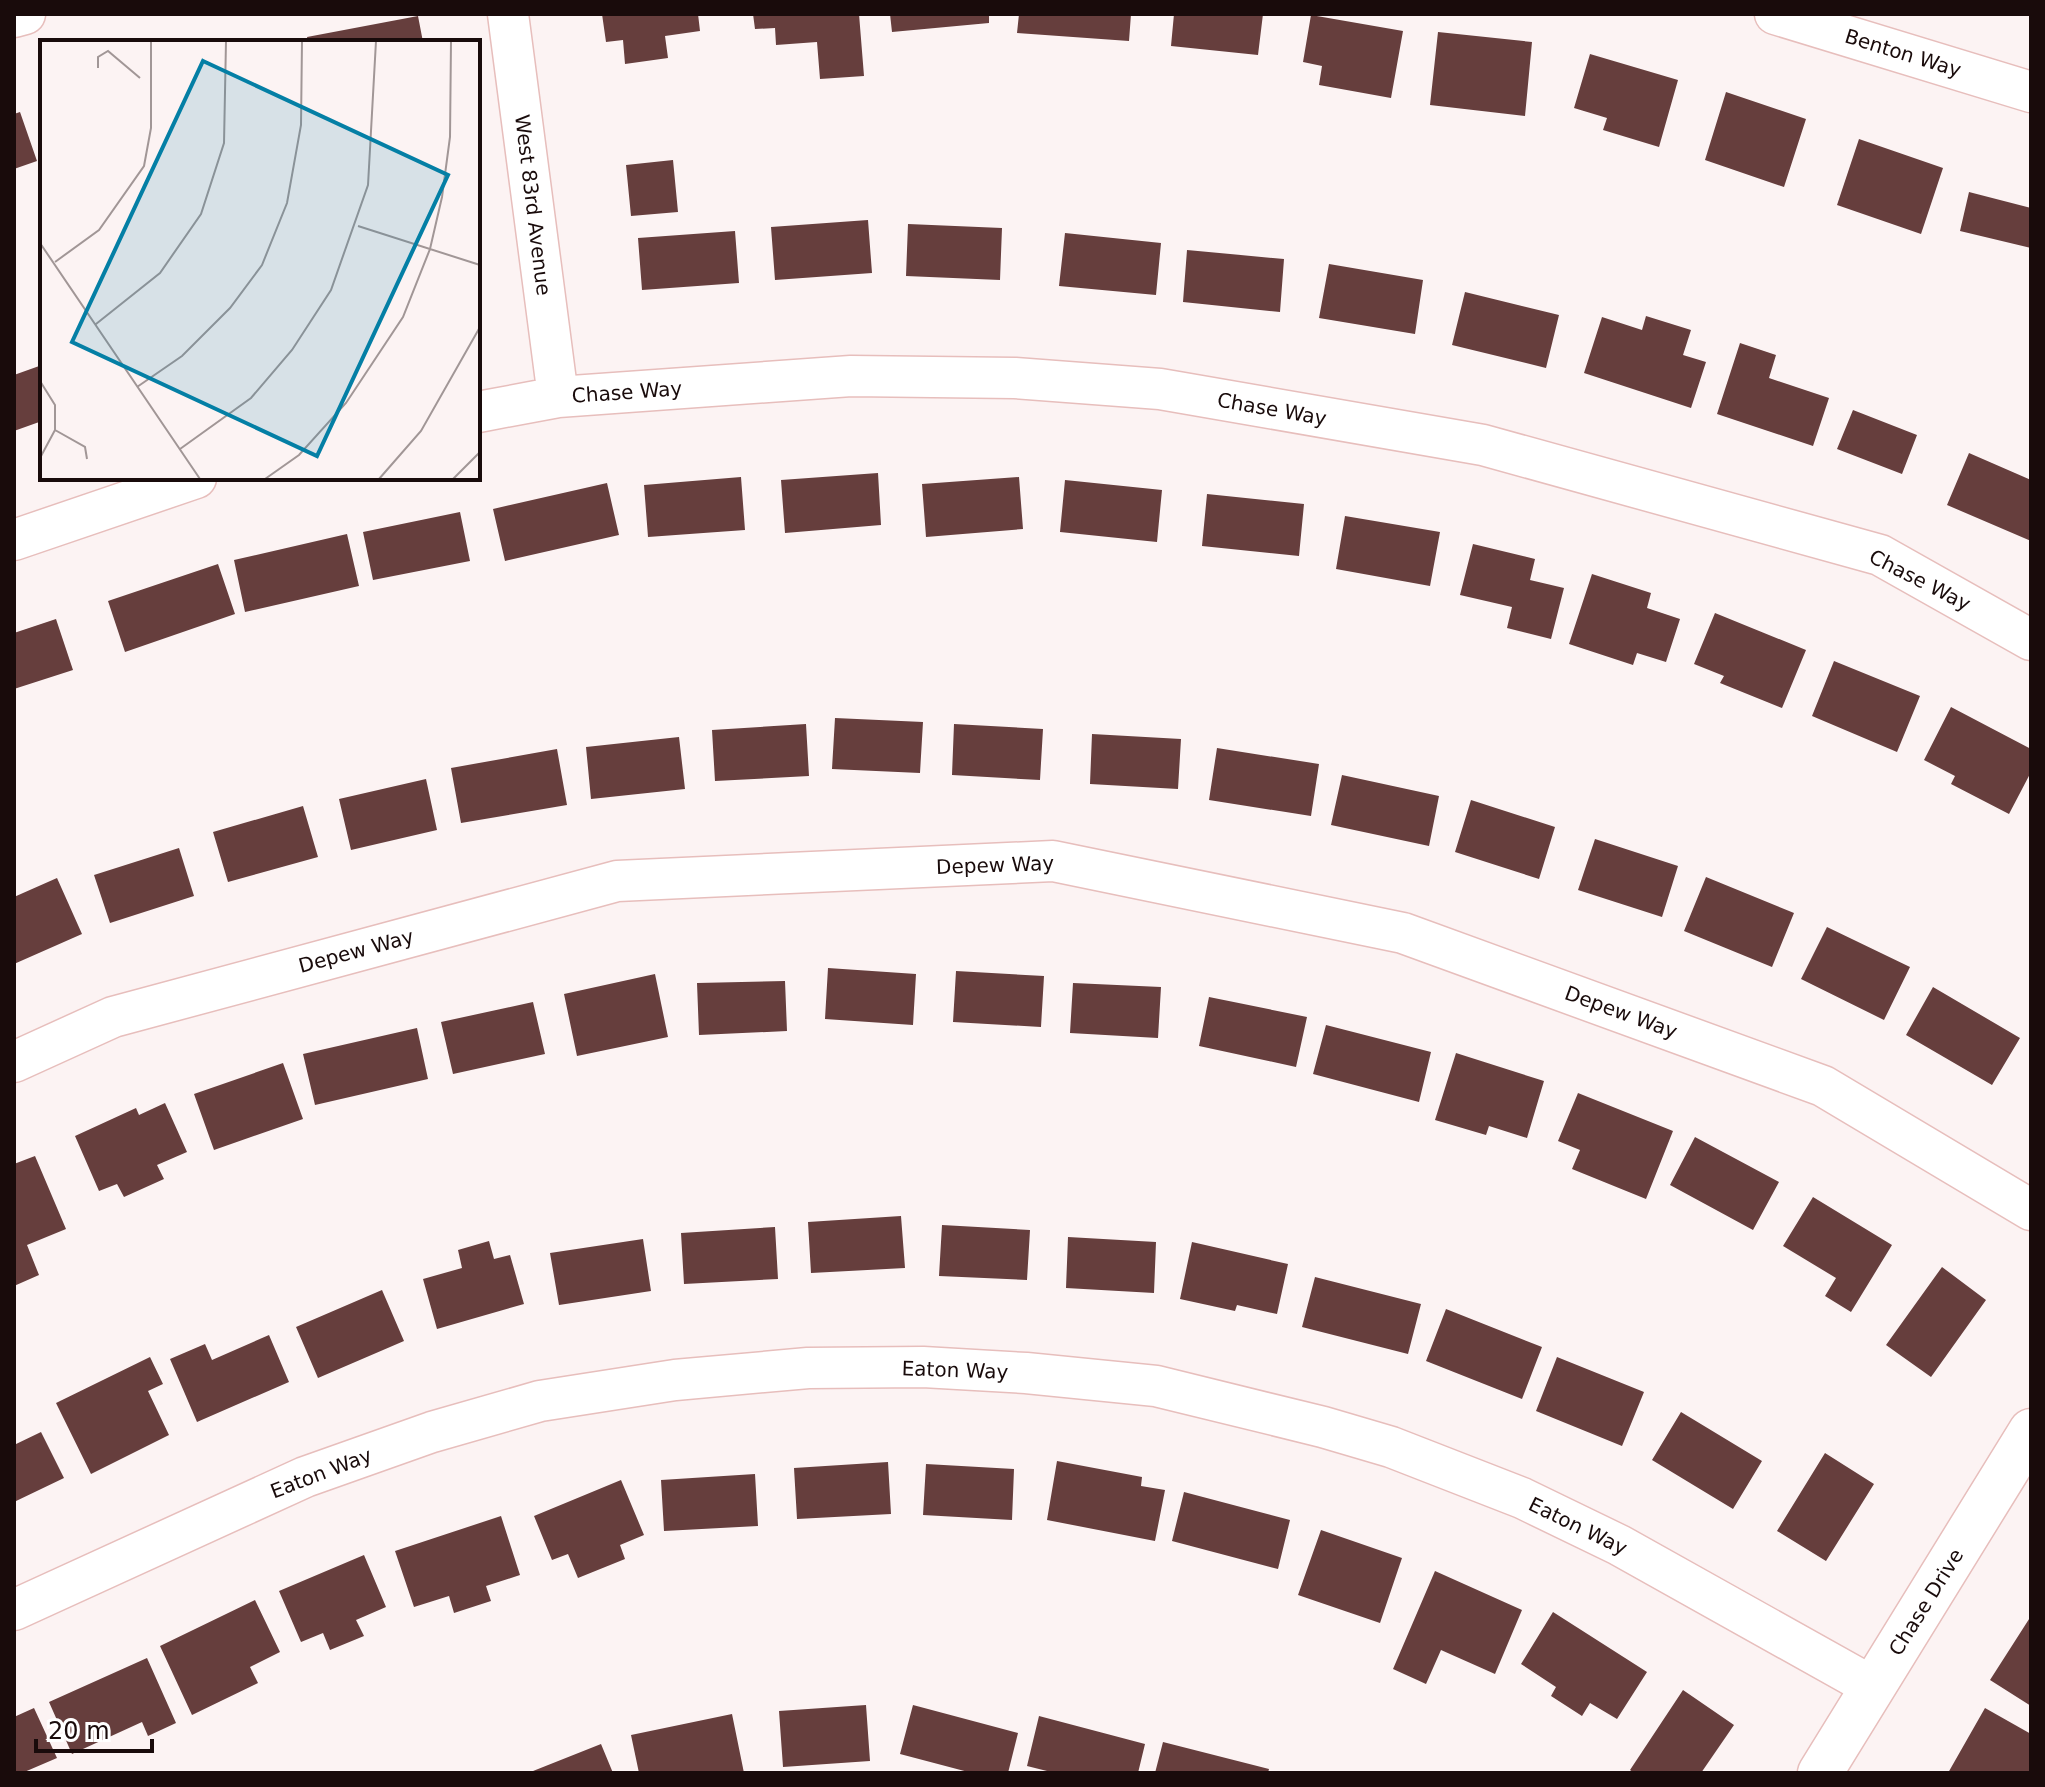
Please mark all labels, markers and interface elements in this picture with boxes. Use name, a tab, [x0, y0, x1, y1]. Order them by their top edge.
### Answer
street label: Benton Way	[1842, 24, 1964, 82]
inset map	[40, 40, 480, 480]
street label: West 83rd Avenue	[510, 113, 556, 297]
street label: Chase Way	[571, 376, 683, 408]
street label: Chase Way	[1215, 388, 1329, 430]
street label: Chase Way	[1865, 544, 1975, 616]
street label: Depew Way	[936, 851, 1055, 879]
street label: Depew Way	[296, 924, 416, 978]
street label: Depew Way	[1561, 981, 1681, 1044]
street label: Eaton Way	[901, 1356, 1009, 1384]
street label: Eaton Way	[267, 1443, 375, 1503]
street label: Eaton Way	[1525, 1492, 1631, 1560]
street label: Chase Drive	[1884, 1544, 1968, 1660]
scale bar	[36, 1703, 152, 1753]
text: 20 m	[48, 1717, 110, 1745]

